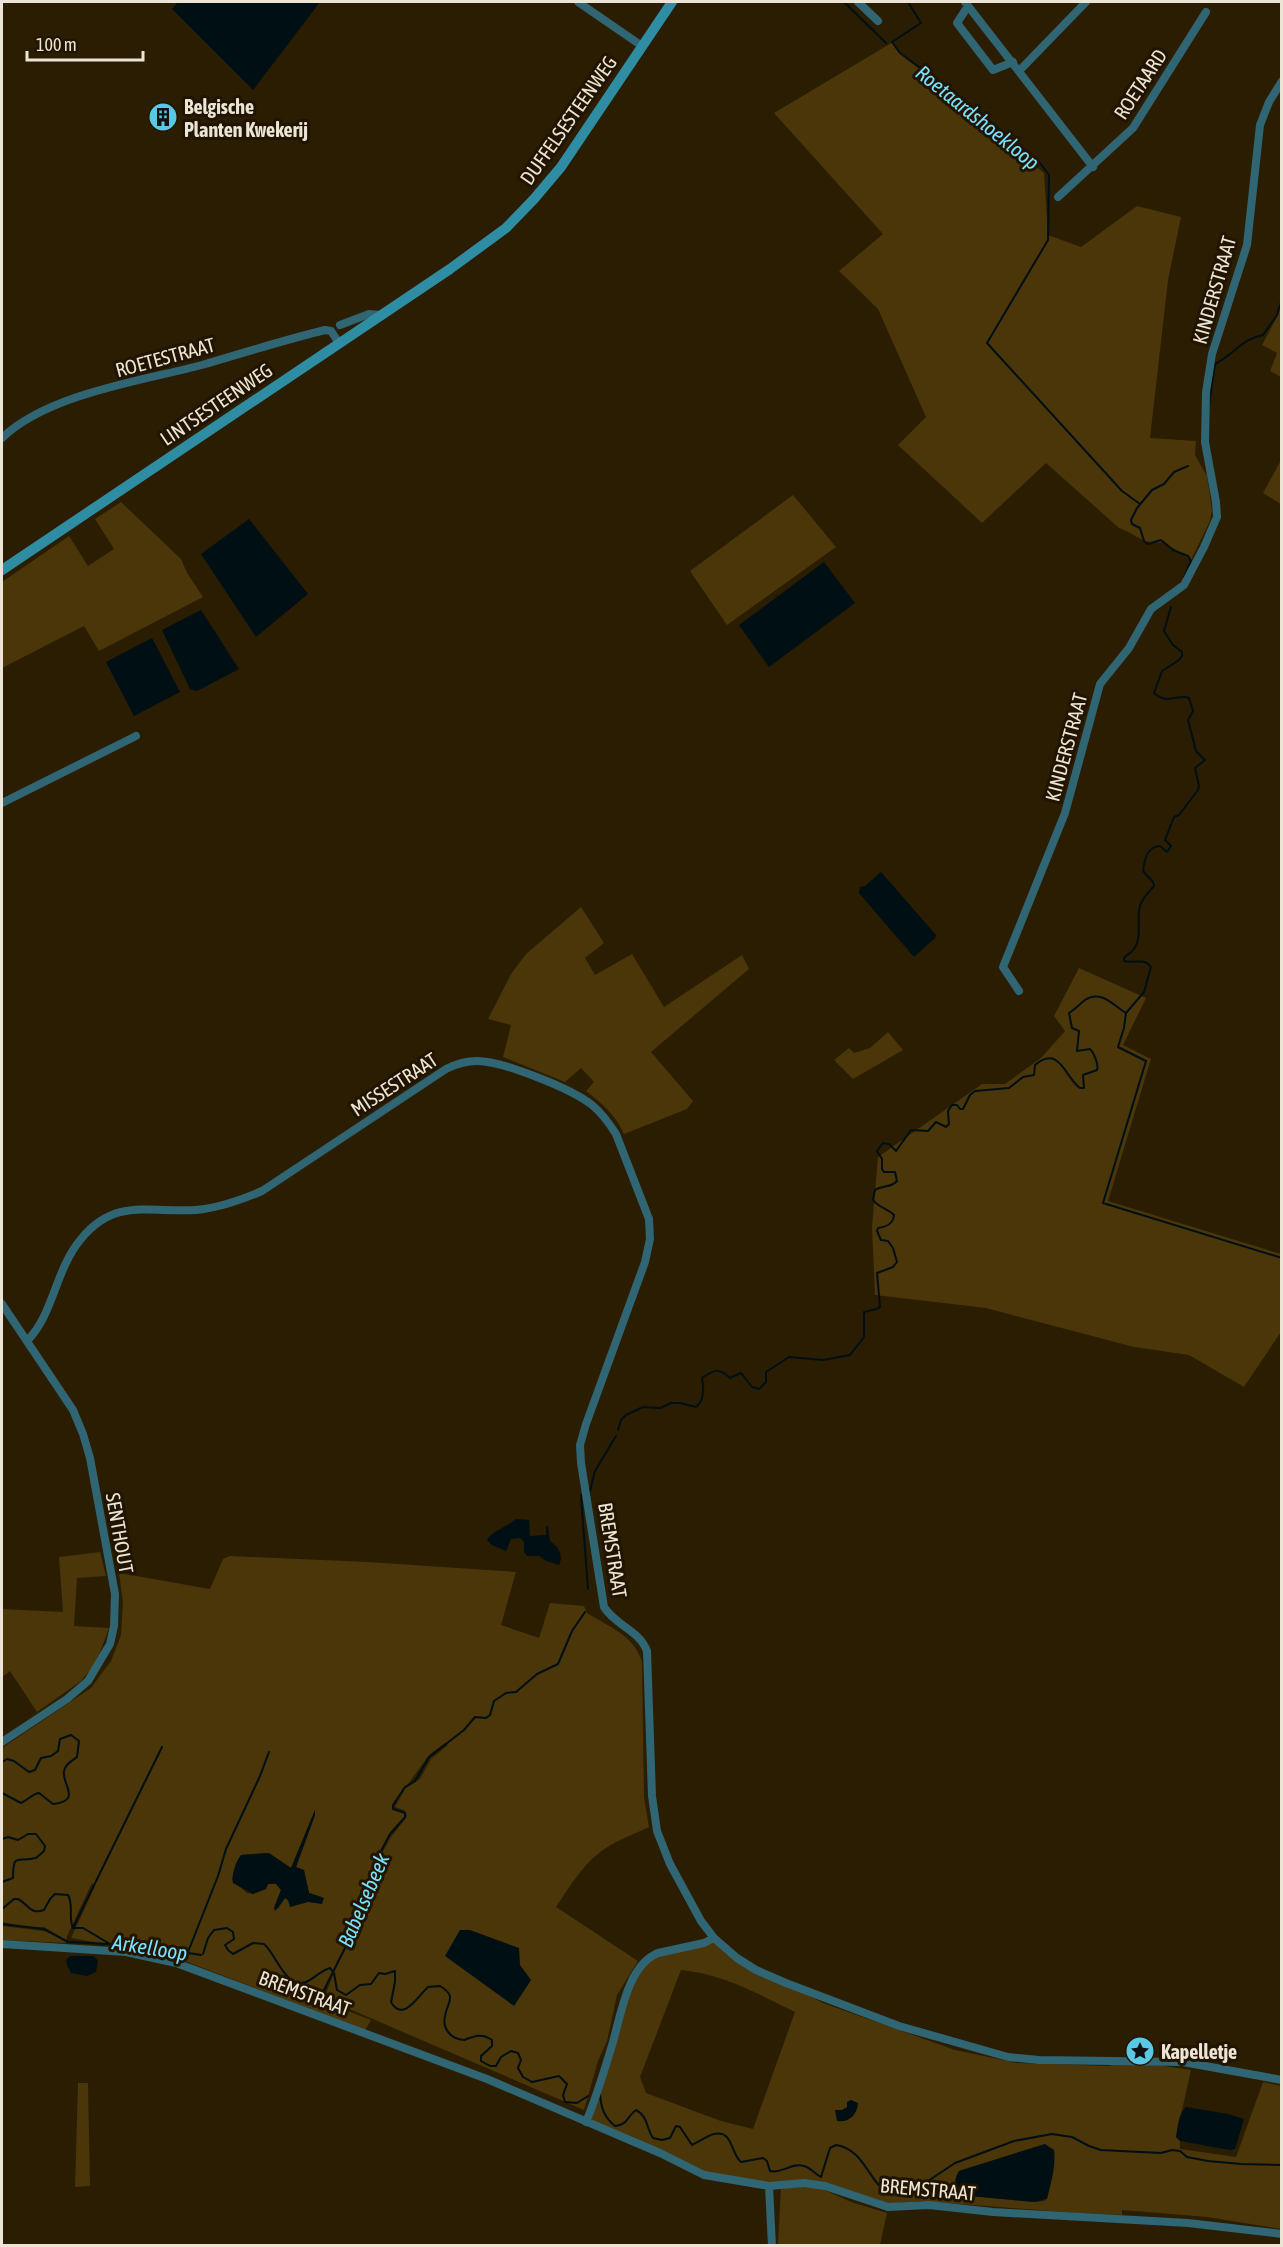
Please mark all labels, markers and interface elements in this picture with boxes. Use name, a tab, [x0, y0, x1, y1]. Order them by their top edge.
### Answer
scale bar	[27, 24, 142, 62]
text: 100 m	[36, 34, 77, 55]
street label: ROETAARD	[1109, 45, 1171, 123]
street label: DUFFELSESTEENWEG	[515, 51, 621, 189]
water label: Roetaardshoekloop	[911, 60, 1045, 174]
place label: Belgische Planten Kwekerij	[184, 95, 308, 141]
building icon: Belgische Planten Kwekerij	[147, 101, 179, 133]
street label: KINDERSTRAAT	[1188, 233, 1240, 347]
street label: ROETESTRAAT	[113, 333, 217, 381]
street label: LINTSESTEENWEG	[156, 358, 276, 450]
street label: KINDERSTRAAT	[1041, 690, 1092, 804]
street label: MISSESTRAAT	[346, 1047, 442, 1120]
street label: SENTHOUT	[102, 1491, 138, 1575]
street label: BREMSTRAAT	[594, 1501, 632, 1599]
water label: Babelsebeek	[333, 1849, 394, 1951]
water label: Arkelloop	[110, 1929, 189, 1965]
street label: BREMSTRAAT	[256, 1966, 354, 2020]
place icon: Kapelletje	[1124, 2035, 1156, 2067]
place label: Kapelletje	[1161, 2040, 1237, 2063]
street label: BREMSTRAAT	[879, 2173, 977, 2205]

